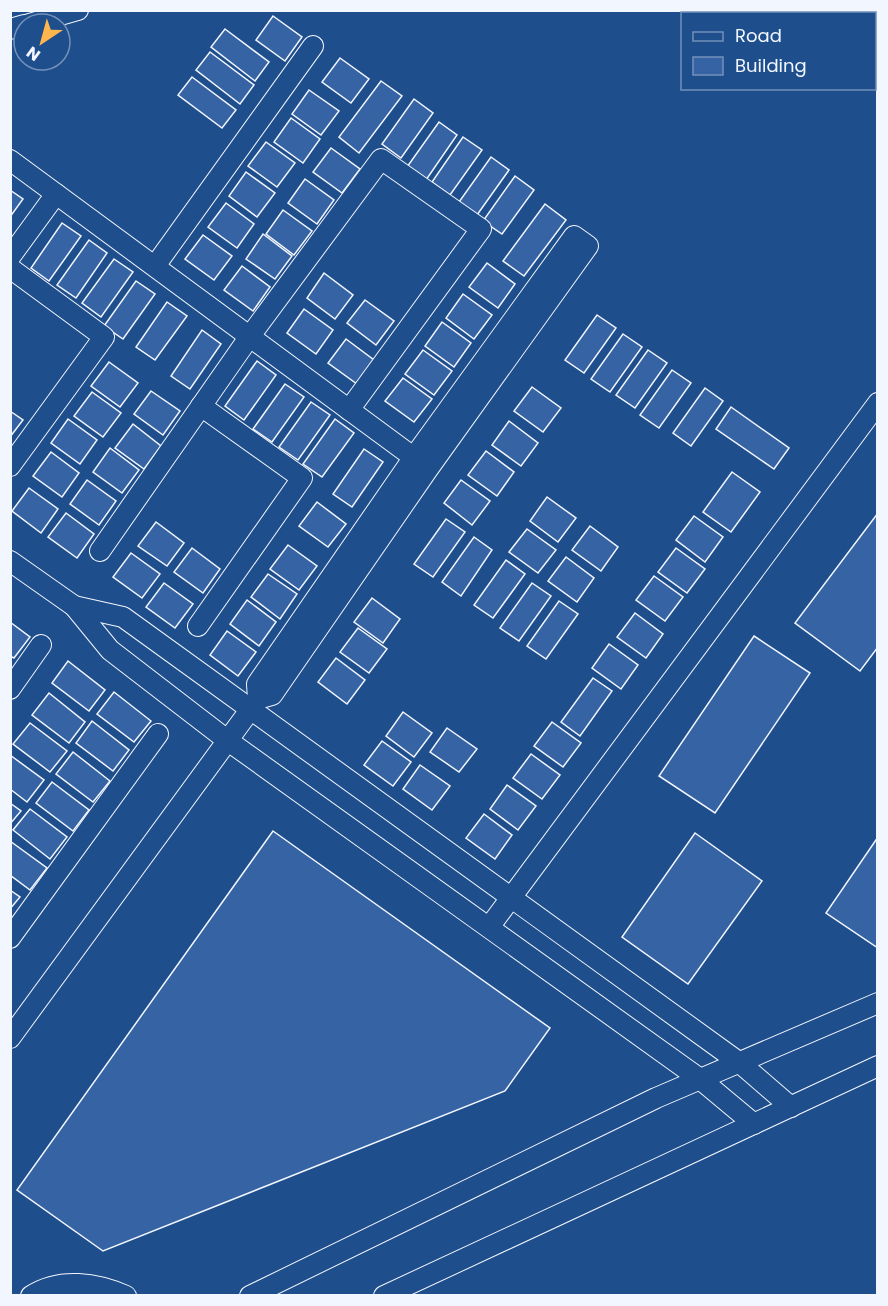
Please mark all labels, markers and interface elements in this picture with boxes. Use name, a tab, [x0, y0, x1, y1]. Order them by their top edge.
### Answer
north arrow	[12, 12, 72, 72]
legend	[681, 12, 876, 90]
text: Road	[735, 23, 782, 48]
text: N	[22, 41, 45, 67]
text: Building	[735, 53, 807, 78]

